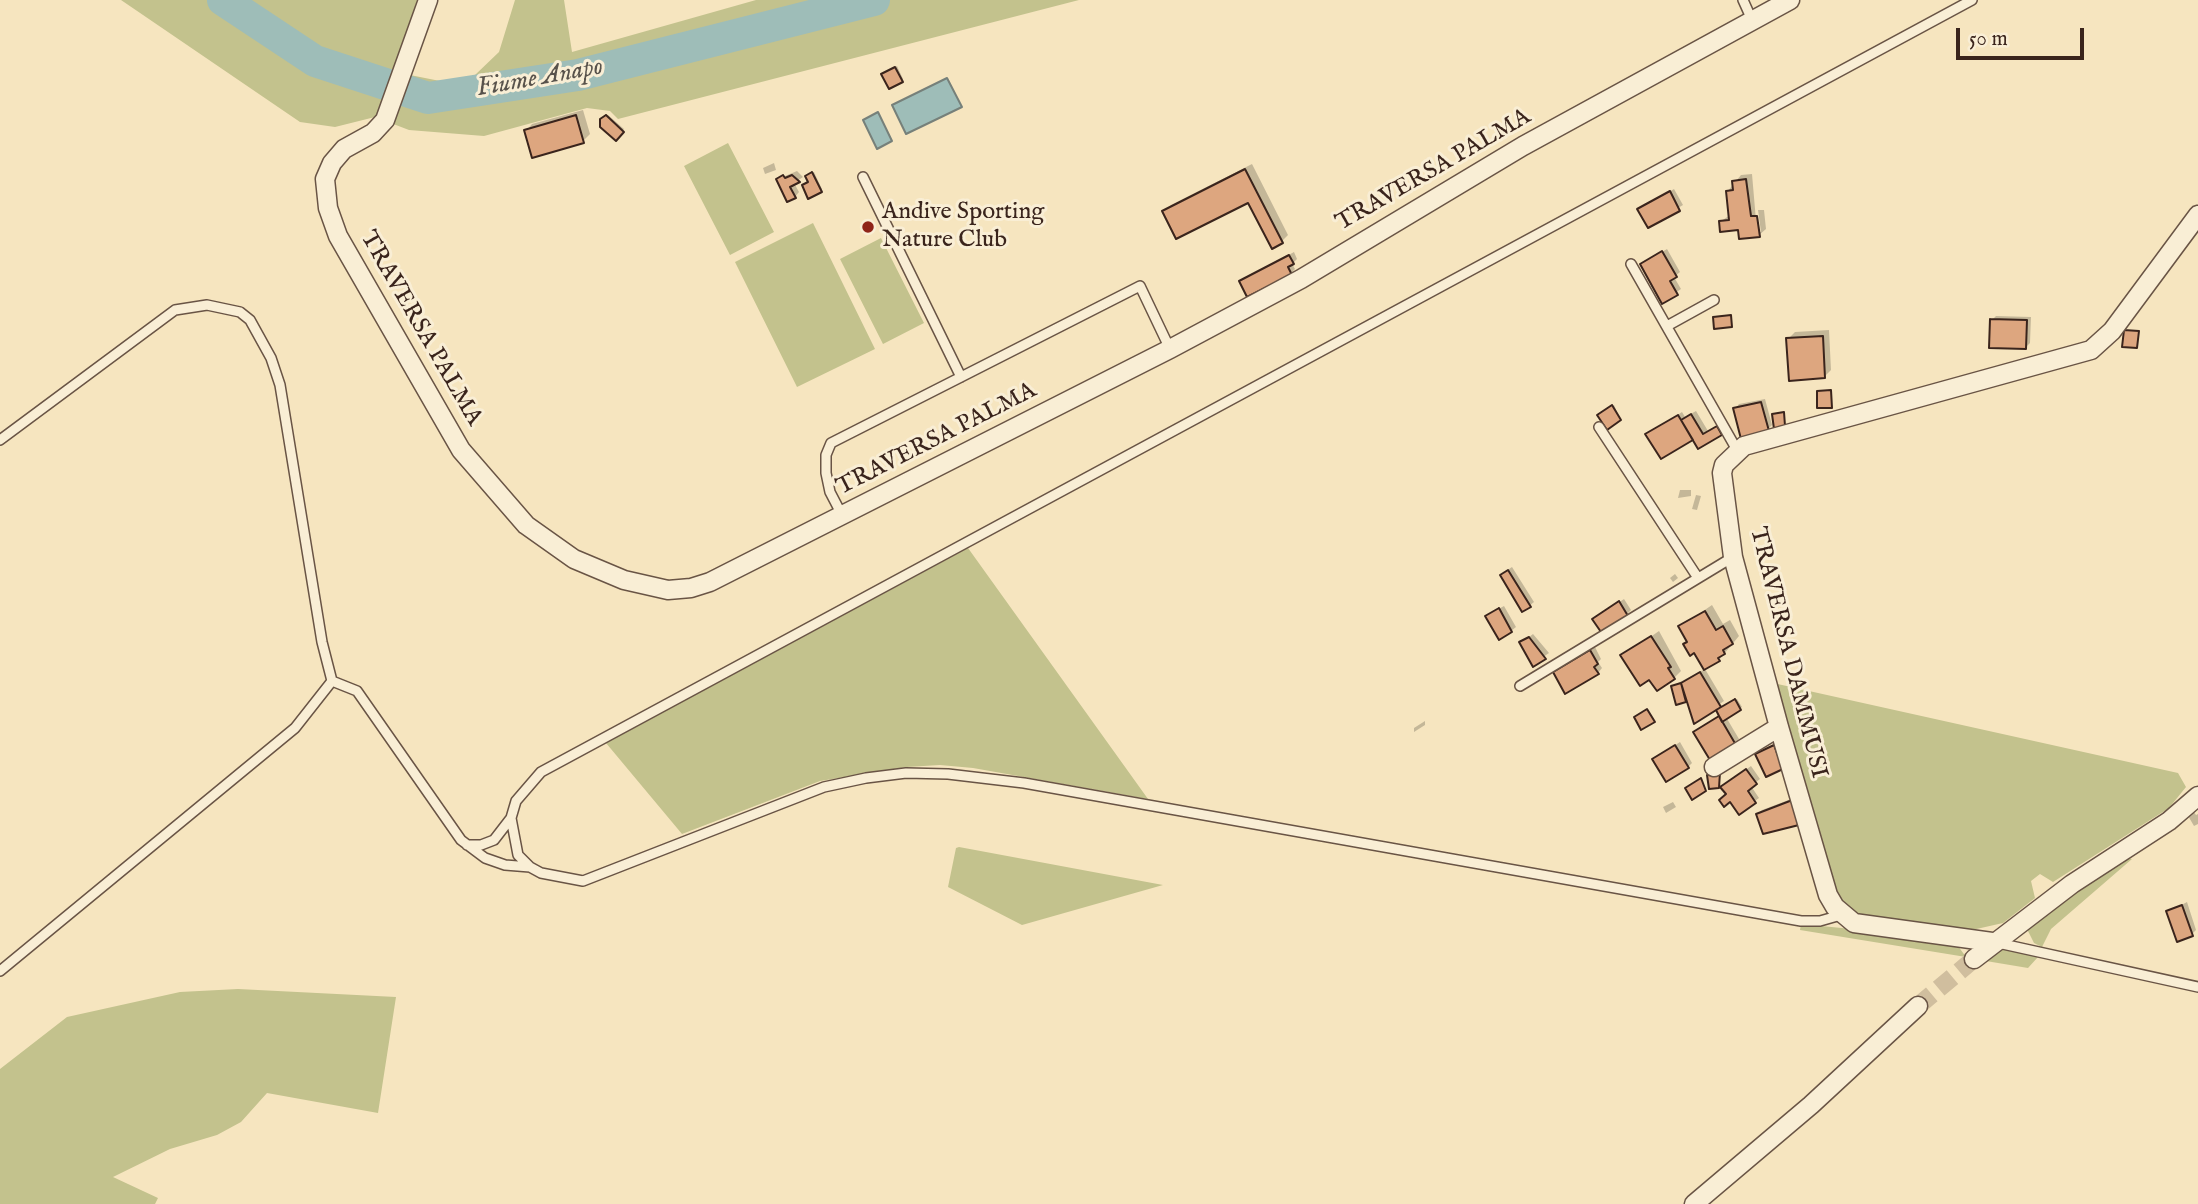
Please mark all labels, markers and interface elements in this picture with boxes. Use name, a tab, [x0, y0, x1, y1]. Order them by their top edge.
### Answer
scale bar	[1960, 14, 2088, 58]
text: 50 m	[1969, 26, 2008, 53]
water label: Fiume Anapo	[474, 53, 606, 105]
street label: TRAVERSA PALMA	[1331, 103, 1537, 239]
place label: Andive Sporting Nature Club	[882, 199, 1044, 255]
marker: Andive Sporting Nature Club	[860, 219, 876, 235]
street label: TRAVERSA PALMA	[352, 226, 488, 432]
street label: TRAVERSA PALMA	[832, 377, 1042, 503]
street label: TRAVERSA DAMMUSI	[1742, 524, 1832, 782]

